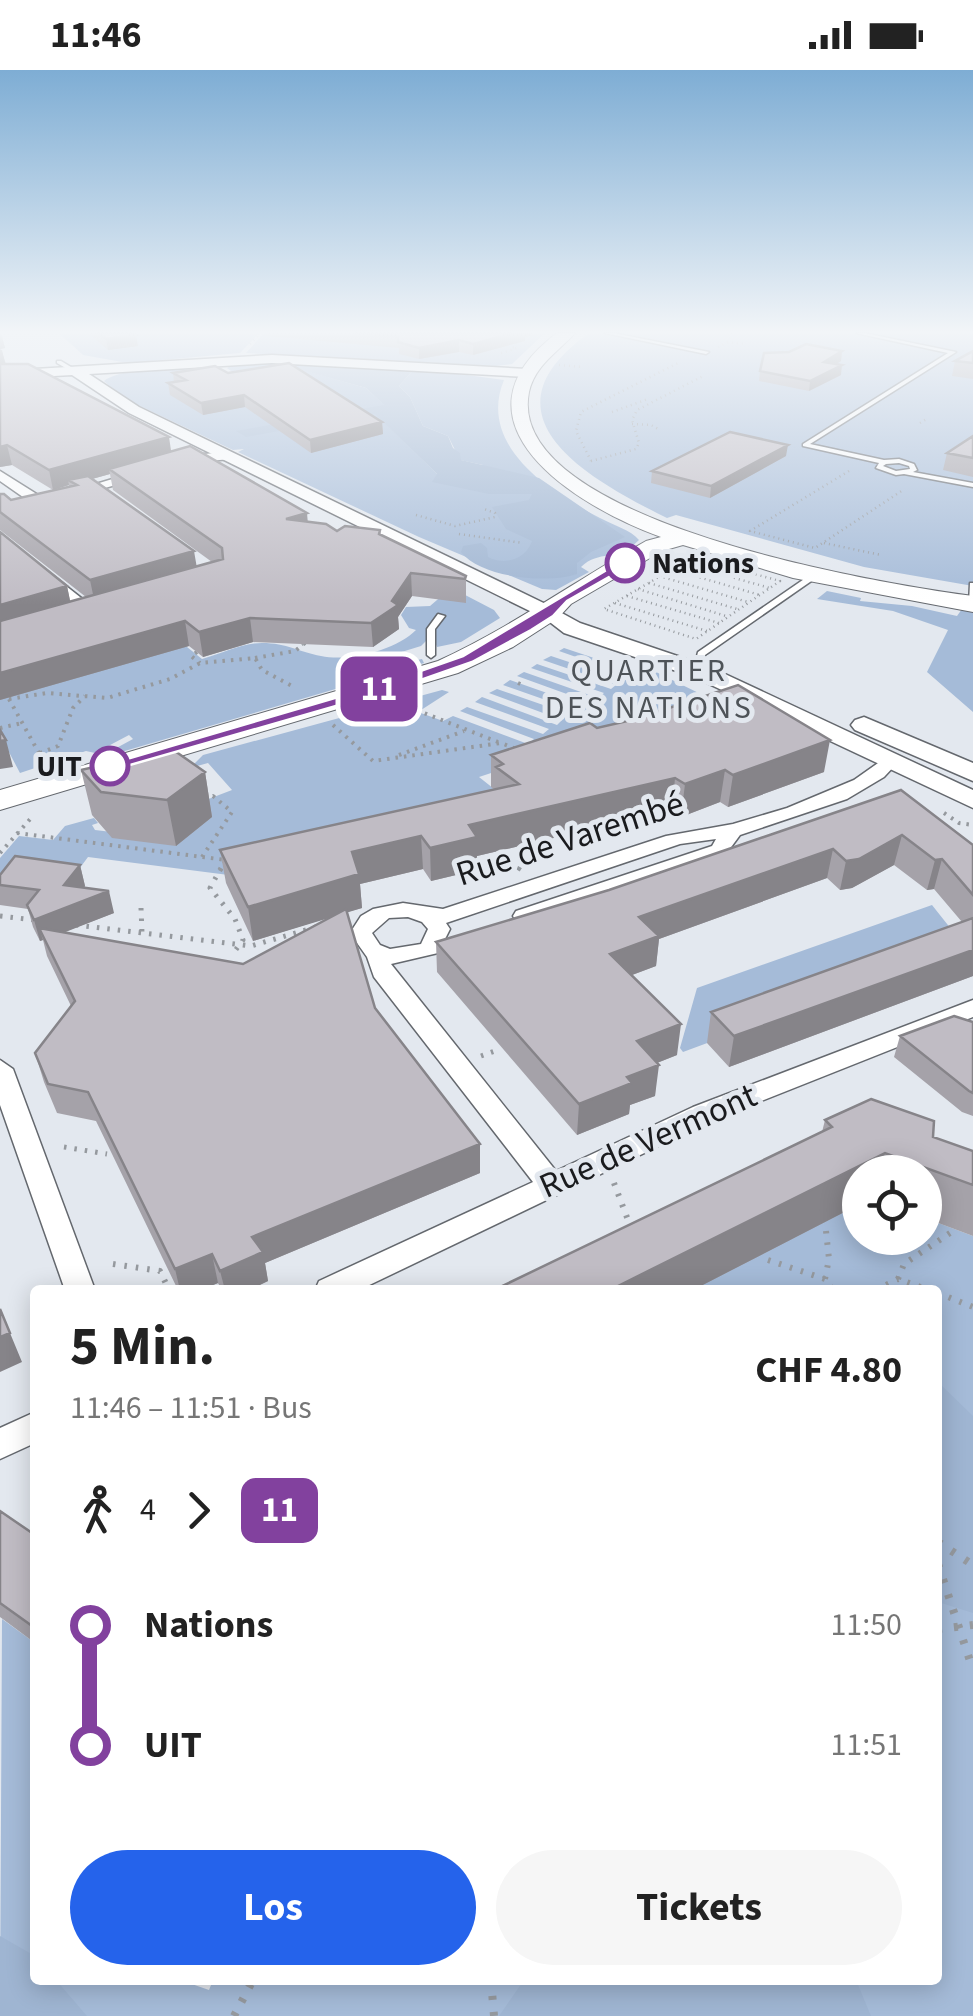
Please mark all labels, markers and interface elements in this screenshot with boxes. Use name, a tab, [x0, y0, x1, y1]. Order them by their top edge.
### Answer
text: 11:46	[50, 8, 142, 62]
place label: Nations	[652, 542, 754, 585]
marker: Nations	[606, 544, 644, 582]
district label: QUARTIER DES NATIONS	[545, 648, 753, 731]
line badge: 11	[334, 656, 424, 722]
text: 11	[361, 664, 397, 714]
place label: UIT	[36, 745, 82, 788]
marker: UIT	[91, 747, 129, 785]
street label: Rue de Varembé	[450, 779, 690, 899]
street label: Rue de Vermont	[531, 1071, 765, 1211]
map controls	[842, 1155, 942, 1255]
button: locate	[842, 1155, 942, 1255]
text: 5 Min.	[70, 1308, 215, 1386]
text: CHF 4.80	[755, 1343, 902, 1397]
text: 11:46 – 11:51 · Bus	[70, 1385, 312, 1431]
icon: walk	[70, 1483, 125, 1538]
icon: forward	[171, 1483, 226, 1538]
text: 11	[261, 1485, 298, 1535]
text: 4	[140, 1487, 156, 1533]
text: Nations	[144, 1598, 273, 1652]
text: 11:50	[830, 1602, 902, 1648]
text: UIT	[144, 1718, 202, 1772]
text: 11:51	[830, 1722, 902, 1768]
button: Los	[70, 1850, 476, 1965]
button: Tickets	[496, 1850, 902, 1965]

